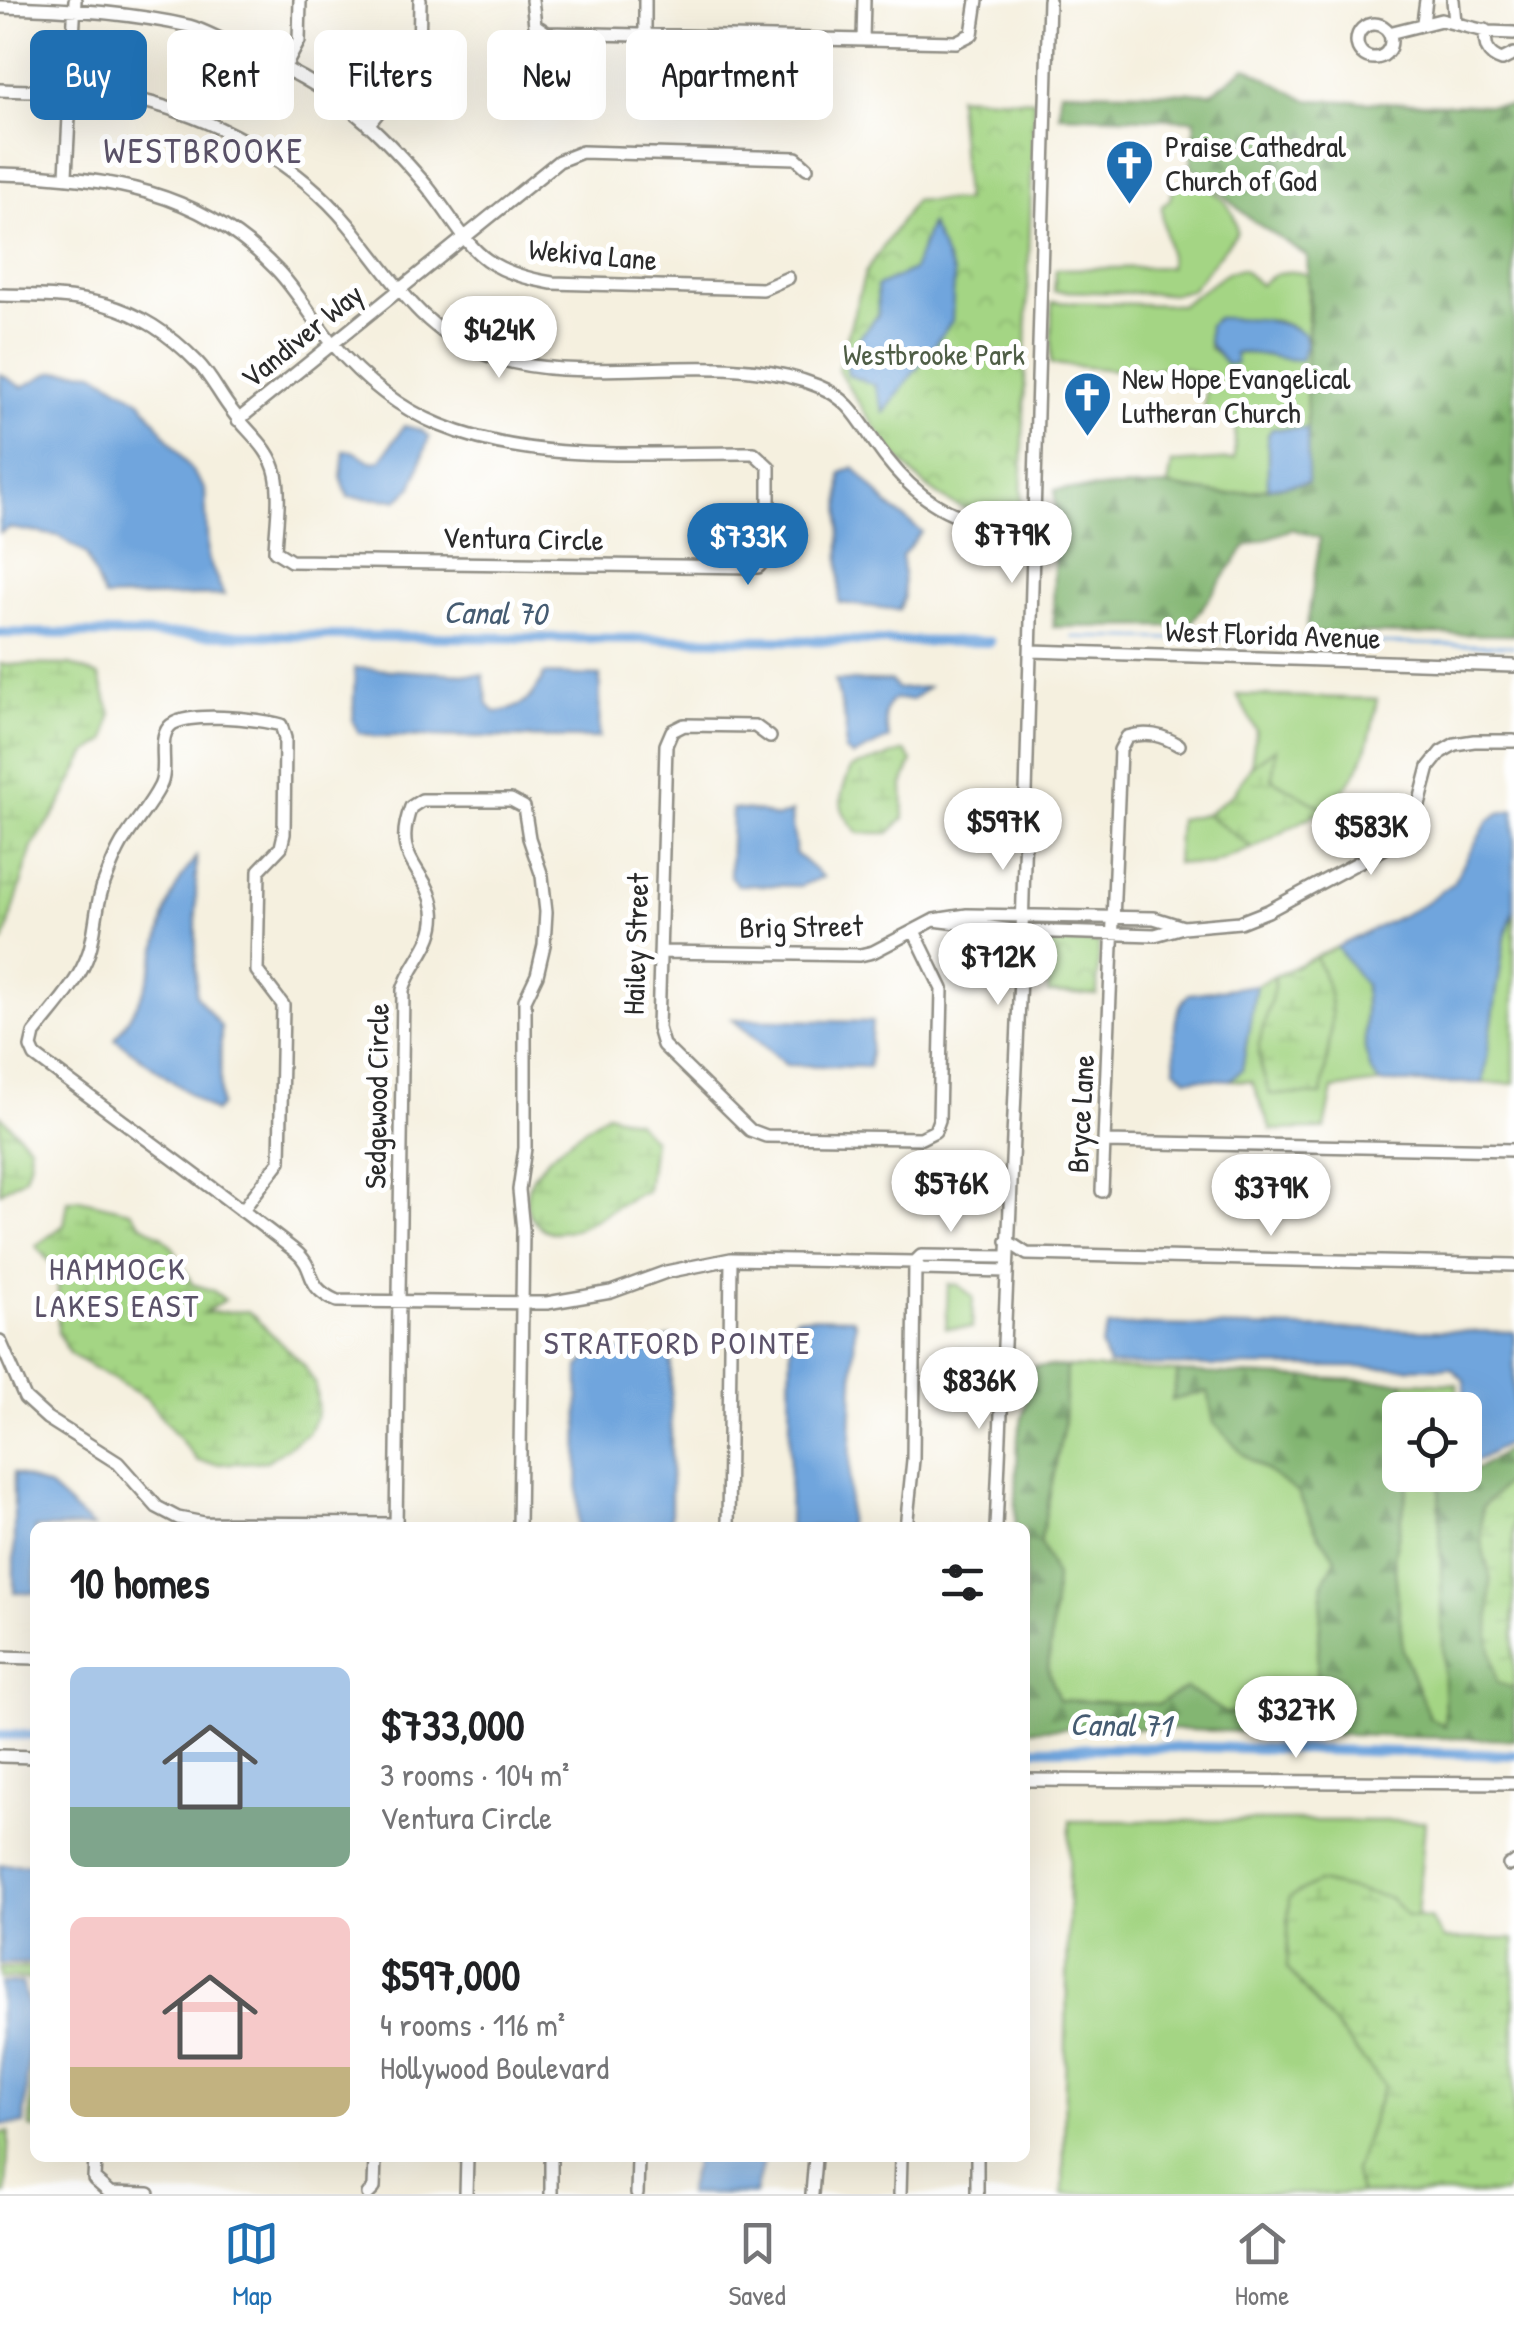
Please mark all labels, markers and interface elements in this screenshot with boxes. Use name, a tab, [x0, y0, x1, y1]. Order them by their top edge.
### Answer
chip: Buy	[30, 30, 147, 120]
chip: Rent	[167, 30, 294, 120]
chip: Filters	[314, 30, 467, 120]
chip: New	[487, 30, 606, 120]
chip: Apartment	[626, 30, 833, 120]
place label: Praise Cathedral Church of God	[1165, 126, 1346, 200]
district label: WESTBROOKE	[104, 127, 304, 174]
church icon: Praise Cathedral Church of God	[1104, 138, 1156, 206]
street label: Wekiva Lane	[527, 228, 659, 280]
street label: Vandiver Way	[232, 274, 371, 397]
pin: $424K	[429, 296, 569, 381]
text: $424K	[463, 307, 535, 350]
park label: Westbrooke Park	[843, 334, 1025, 374]
place label: New Hope Evangelical Lutheran Church	[1122, 358, 1350, 432]
church icon: New Hope Evangelical Lutheran Church	[1061, 370, 1113, 438]
pin: $779K	[942, 501, 1082, 586]
pin: $733K	[678, 503, 818, 588]
text: $779K	[974, 512, 1050, 555]
text: $733K	[709, 514, 787, 557]
street label: Ventura Circle	[442, 517, 604, 559]
water label: Canal 70	[443, 590, 550, 635]
street label: West Florida Avenue	[1165, 610, 1381, 658]
pin: $597K	[933, 788, 1073, 873]
pin: $583K	[1301, 793, 1441, 878]
text: $597K	[966, 799, 1040, 842]
text: $583K	[1334, 804, 1408, 847]
street label: Hailey Street	[613, 872, 657, 1016]
street label: Brig Street	[739, 905, 864, 947]
pin: $712K	[928, 923, 1068, 1008]
text: $712K	[960, 934, 1036, 977]
street label: Sedgewood Circle	[354, 1003, 398, 1189]
street label: Bryce Lane	[1057, 1054, 1103, 1174]
pin: $576K	[881, 1150, 1021, 1235]
pin: $379K	[1201, 1154, 1341, 1239]
text: $576K	[913, 1161, 989, 1204]
text: $379K	[1234, 1165, 1308, 1208]
district label: HAMMOCK LAKES EAST	[36, 1247, 200, 1327]
district label: STRATFORD POINTE	[544, 1321, 812, 1364]
pin: $836K	[909, 1347, 1049, 1432]
text: $836K	[942, 1358, 1016, 1401]
map controls	[1382, 1392, 1482, 1492]
button: locate	[1382, 1392, 1482, 1492]
text: 10 homes	[70, 1554, 210, 1611]
icon: filters	[935, 1555, 990, 1610]
pin: $327K	[1226, 1676, 1366, 1761]
text: $327K	[1257, 1687, 1335, 1730]
text: $733,000	[380, 1696, 525, 1753]
water label: Canal 71	[1069, 1702, 1175, 1747]
icon: home	[150, 1707, 270, 1827]
text: 3 rooms · 104 m²	[380, 1753, 569, 1796]
text: Ventura Circle	[380, 1796, 552, 1839]
text: $597,000	[380, 1946, 520, 2003]
icon: home	[150, 1957, 270, 2077]
text: 4 rooms · 116 m²	[380, 2003, 565, 2046]
text: Hollywood Boulevard	[380, 2046, 609, 2089]
tab: Map	[224, 2216, 279, 2314]
tab: Saved	[728, 2216, 786, 2314]
tab: Home	[1235, 2216, 1290, 2314]

